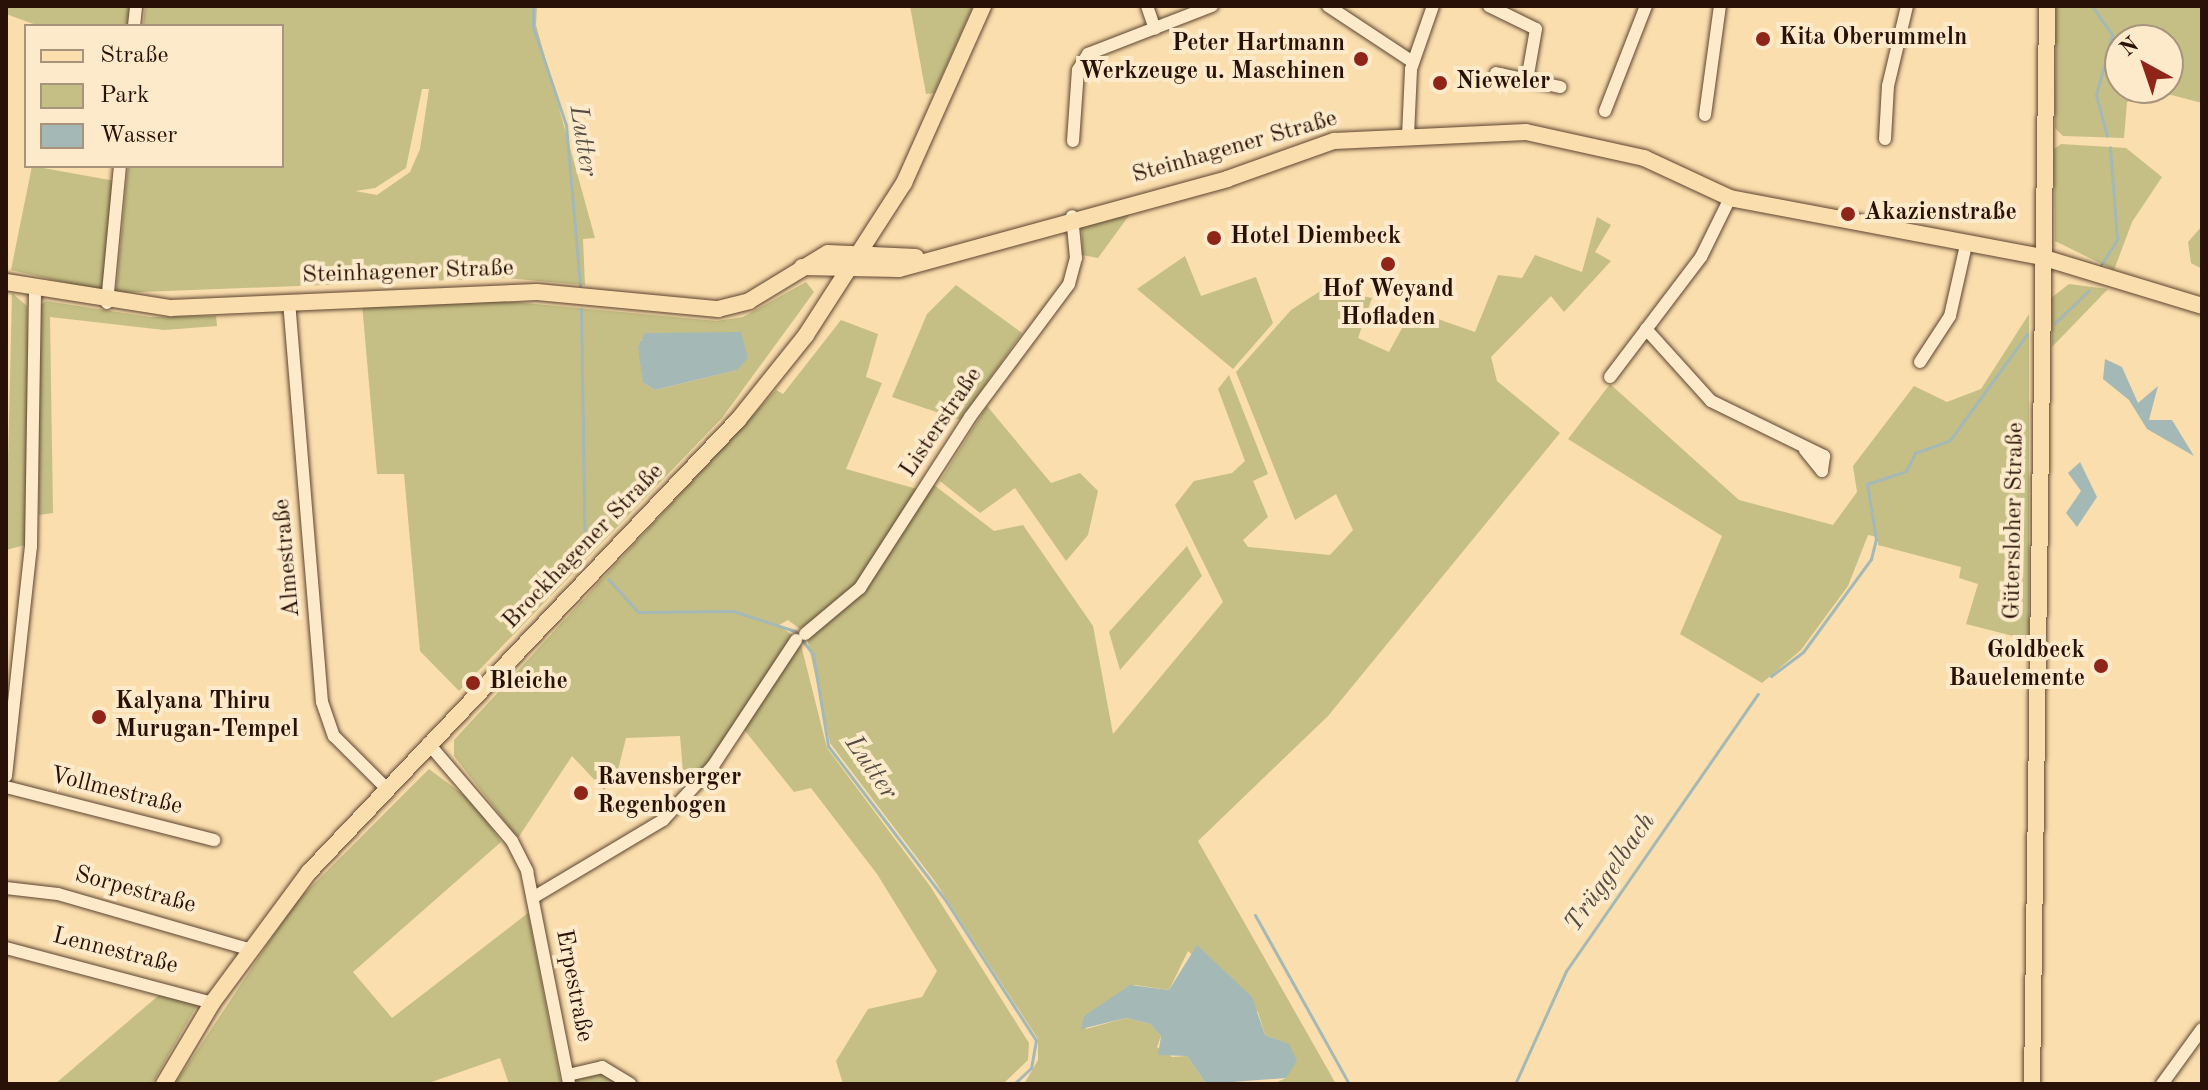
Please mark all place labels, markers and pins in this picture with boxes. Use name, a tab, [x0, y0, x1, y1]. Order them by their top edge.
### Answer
place label: Kita Oberummeln	[1779, 25, 1967, 53]
marker: Kita Oberummeln	[1754, 30, 1772, 48]
place label: Peter Hartmann Werkzeuge u. Maschinen	[1079, 31, 1345, 87]
marker: Peter Hartmann Werkzeuge u. Maschinen	[1352, 50, 1370, 68]
place label: Nieweler	[1456, 69, 1551, 97]
marker: Nieweler	[1431, 74, 1449, 92]
place label: Akazienstraße	[1864, 200, 2017, 228]
marker: Akazienstraße	[1839, 205, 1857, 223]
place label: Hotel Diembeck	[1230, 224, 1401, 252]
marker: Hotel Diembeck	[1205, 229, 1223, 247]
marker: Hof Weyand Hofladen	[1379, 255, 1397, 273]
place label: Hof Weyand Hofladen	[1322, 277, 1454, 333]
place label: Goldbeck Bauelemente	[1949, 638, 2085, 694]
marker: Goldbeck Bauelemente	[2092, 657, 2110, 675]
place label: Bleiche	[489, 669, 568, 697]
marker: Bleiche	[464, 674, 482, 692]
place label: Kalyana Thiru Murugan-Tempel	[115, 689, 299, 745]
marker: Kalyana Thiru Murugan-Tempel	[90, 708, 108, 726]
place label: Ravensberger Regenbogen	[597, 765, 741, 821]
marker: Ravensberger Regenbogen	[572, 784, 590, 802]

